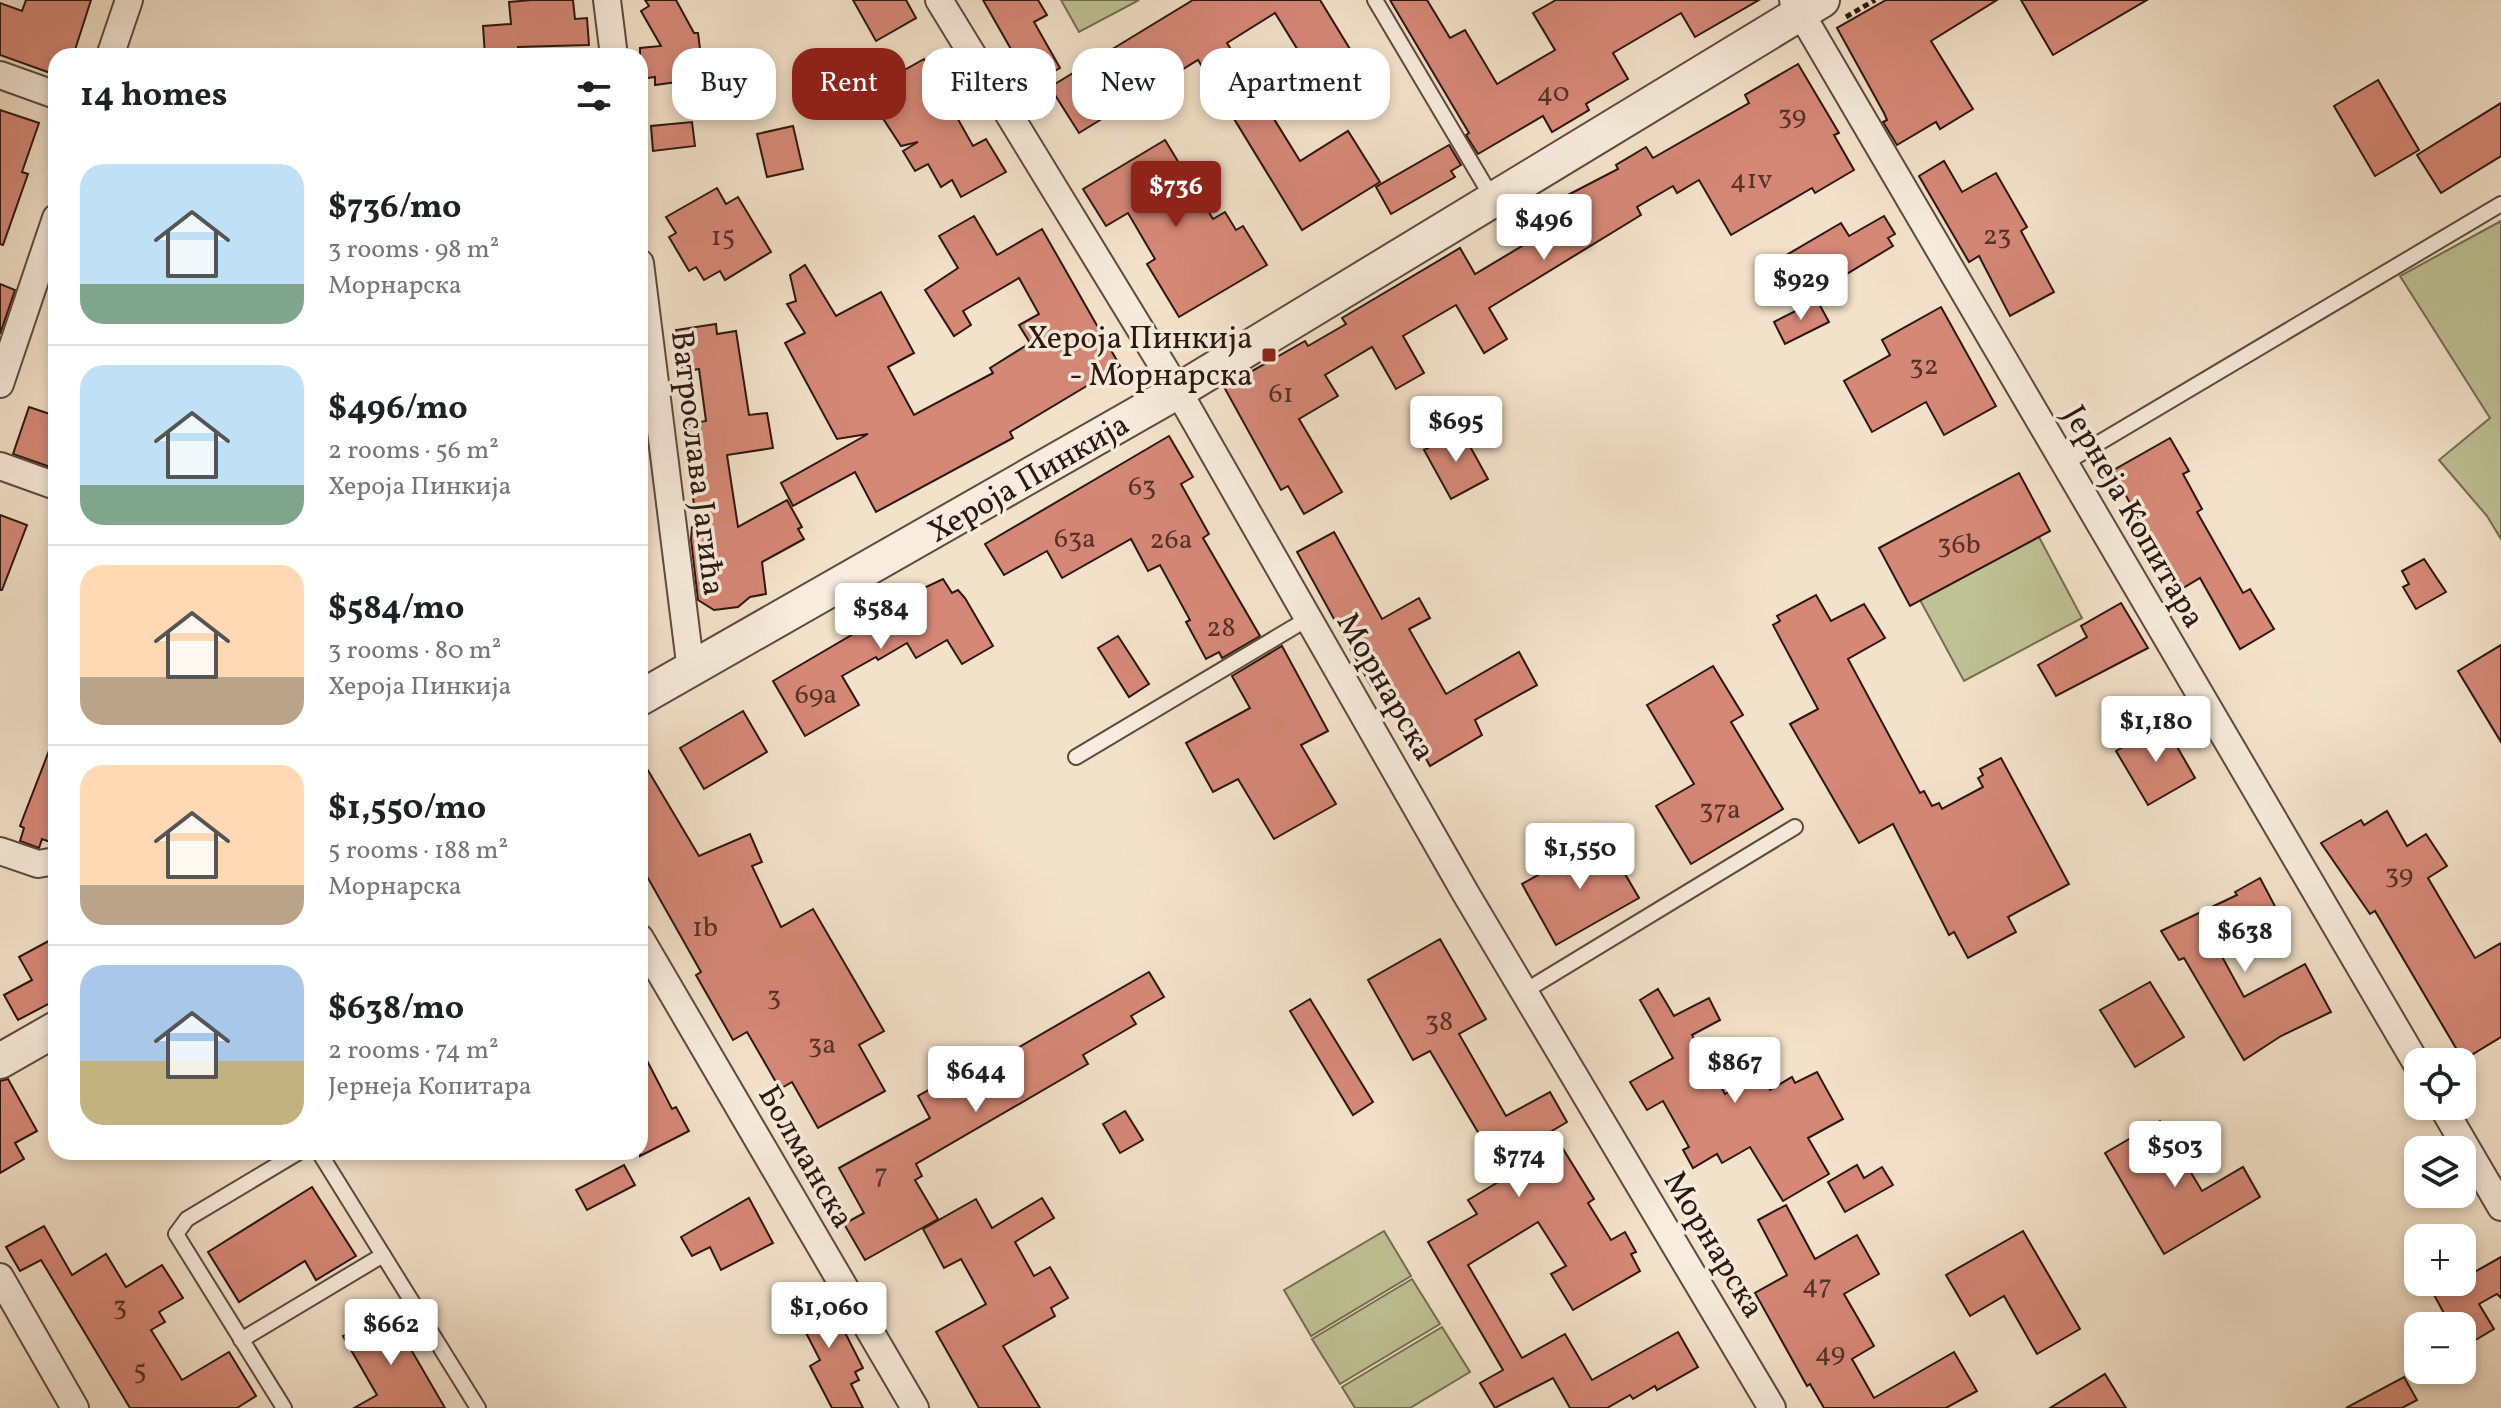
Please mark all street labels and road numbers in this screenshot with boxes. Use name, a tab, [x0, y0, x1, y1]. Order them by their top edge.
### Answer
street label: Ватрослава Јагића	[658, 328, 734, 599]
street label: Јернеја Копитара	[2051, 398, 2214, 637]
street label: Хероја Пинкија	[921, 404, 1138, 555]
street label: Морнарска	[1324, 605, 1445, 770]
street label: Болманска	[746, 1078, 863, 1237]
street label: Морнарска	[1651, 1164, 1774, 1327]

